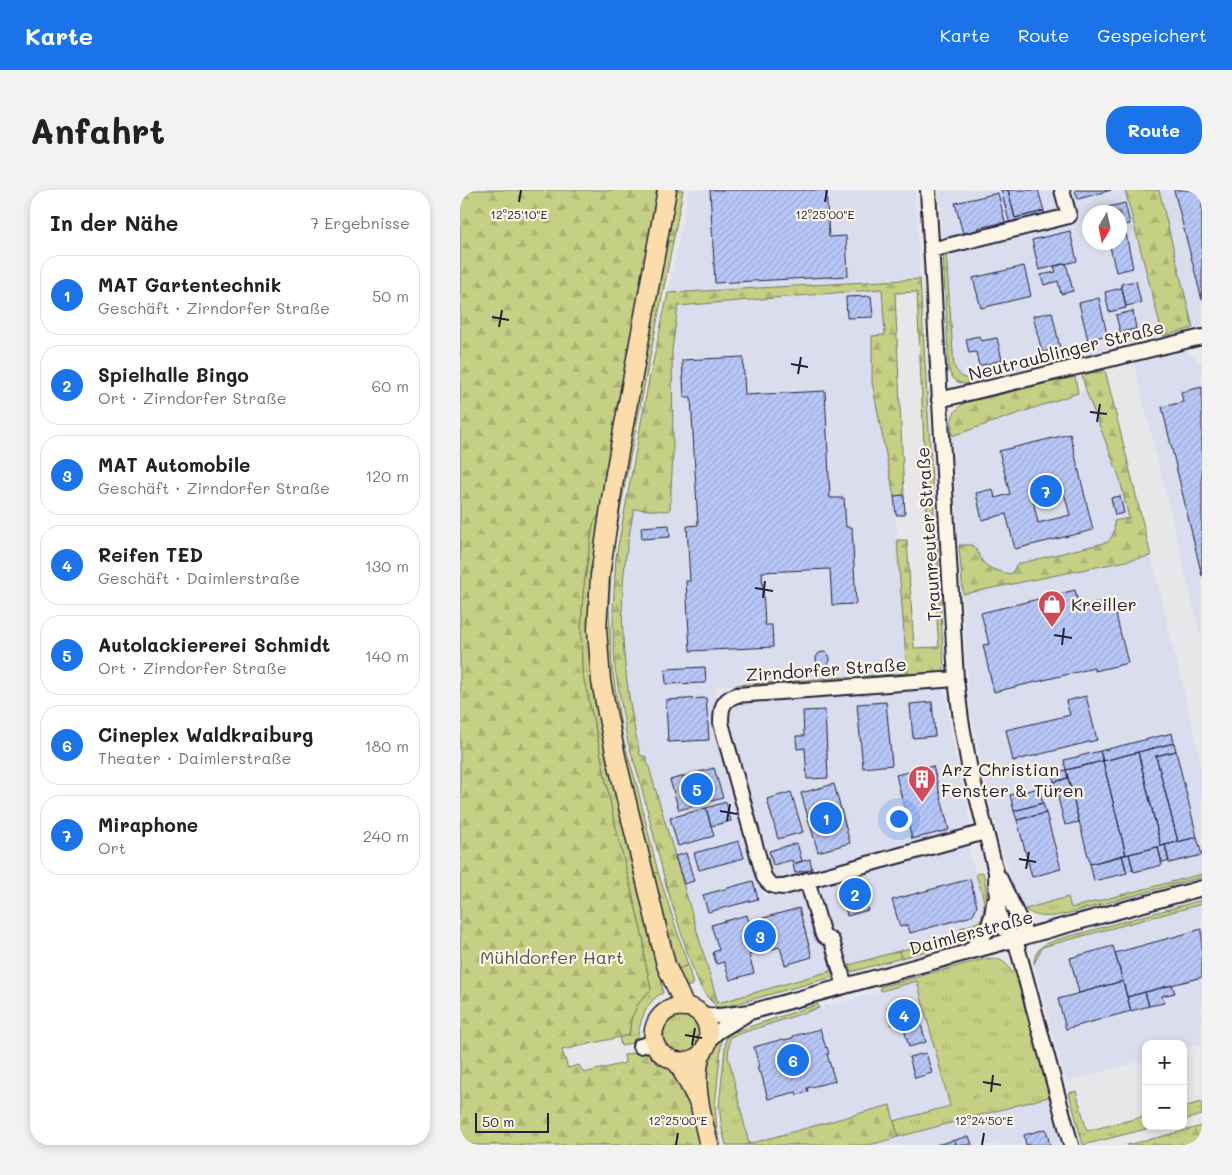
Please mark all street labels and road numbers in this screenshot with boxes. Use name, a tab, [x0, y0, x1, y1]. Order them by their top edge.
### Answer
street label: Neutraublinger Straße	[966, 314, 1166, 386]
street label: Traunreuter Straße	[910, 446, 946, 622]
street label: Zirndorfer Straße	[745, 651, 907, 687]
street label: Daimlerstraße	[906, 904, 1036, 960]

